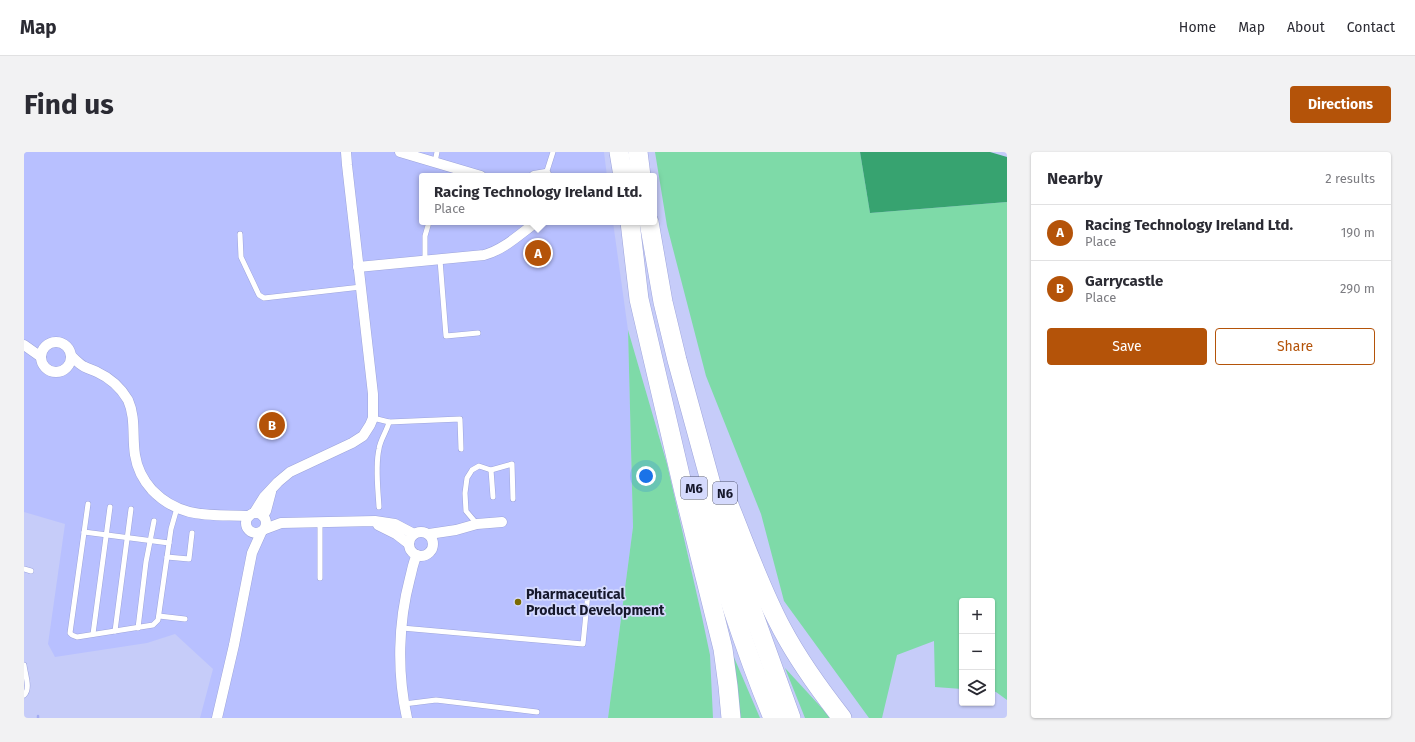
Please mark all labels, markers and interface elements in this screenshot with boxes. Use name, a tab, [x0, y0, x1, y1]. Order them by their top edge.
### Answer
text: Map	[20, 16, 57, 39]
text: Home	[1179, 19, 1216, 36]
text: Map	[1238, 19, 1265, 36]
text: About	[1287, 19, 1325, 36]
text: Contact	[1347, 19, 1395, 36]
button: Directions	[1290, 86, 1391, 123]
text: Find us	[24, 88, 114, 121]
text: Nearby	[1047, 168, 1102, 189]
text: 2 results	[1325, 171, 1375, 186]
popup	[419, 173, 657, 225]
text: Racing Technology Ireland Ltd.	[434, 183, 642, 201]
text: Place	[434, 201, 465, 216]
text: Racing Technology Ireland Ltd.	[1085, 216, 1293, 234]
text: A	[1056, 225, 1064, 240]
text: 190 m	[1341, 225, 1375, 240]
text: Place	[1085, 234, 1116, 249]
pin: A	[525, 238, 551, 268]
text: Garrycastle	[1085, 272, 1163, 290]
text: B	[1056, 281, 1064, 296]
text: 290 m	[1340, 281, 1375, 296]
text: Place	[1085, 290, 1116, 305]
button: Save	[1047, 328, 1207, 365]
button: Share	[1215, 328, 1375, 365]
pin: B	[259, 410, 285, 440]
your location	[636, 466, 656, 486]
road number: M6	[681, 477, 707, 499]
road number: N6	[713, 482, 737, 504]
place label: Pharmaceutical Product Development	[526, 586, 665, 619]
marker: Pharmaceutical Product Development	[513, 597, 523, 607]
map controls	[959, 598, 995, 706]
button: +	[959, 598, 995, 634]
button: −	[959, 634, 995, 670]
button: layers	[959, 670, 995, 706]

